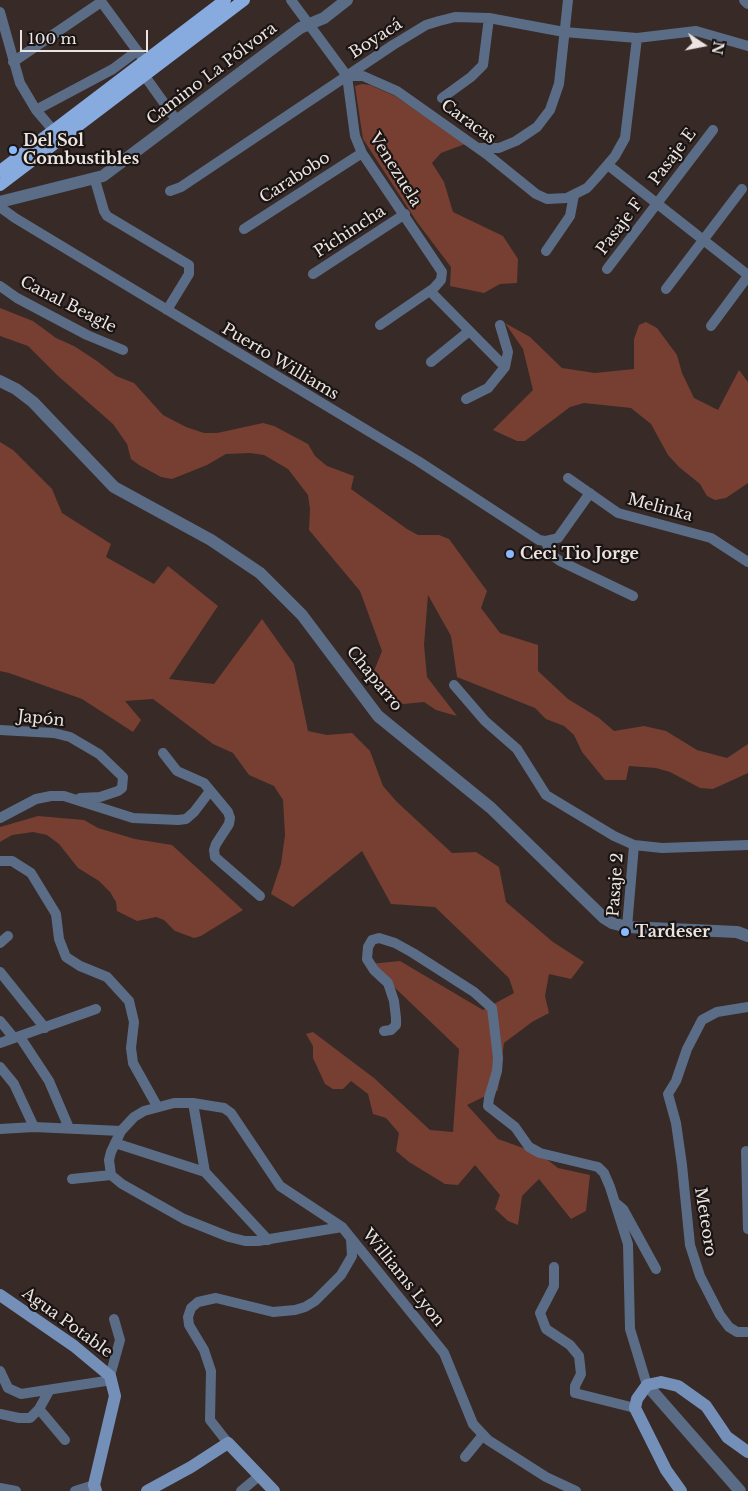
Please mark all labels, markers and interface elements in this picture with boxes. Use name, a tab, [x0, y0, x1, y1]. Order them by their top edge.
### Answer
street label: Boyacá	[346, 15, 406, 63]
street label: Camino La Pólvora	[143, 19, 281, 129]
scale bar	[22, 20, 150, 52]
north arrow	[678, 20, 728, 70]
text: 100 m	[28, 29, 77, 48]
text: N	[708, 40, 728, 56]
street label: Caracas	[437, 96, 499, 148]
street label: Pasaje E	[645, 125, 701, 189]
street label: Venezuela	[365, 130, 425, 210]
place label: Del Sol Combustibles	[23, 131, 139, 169]
marker: Del Sol Combustibles	[7, 144, 19, 156]
street label: Carabobo	[256, 148, 334, 208]
street label: Pasaje F	[593, 195, 647, 259]
street label: Pichincha	[311, 202, 389, 262]
street label: Canal Beagle	[17, 272, 119, 338]
street label: Puerto Williams	[218, 320, 342, 404]
street label: Melinka	[625, 490, 695, 526]
place label: Ceci Tio Jorge	[520, 544, 639, 564]
marker: Ceci Tio Jorge	[504, 548, 516, 560]
street label: Chaparro	[342, 643, 406, 715]
street label: Japón	[17, 707, 65, 731]
street label: Pasaje 2	[604, 852, 628, 918]
place label: Tardeser	[635, 922, 710, 942]
marker: Tardeser	[619, 926, 631, 938]
street label: Meteoro	[690, 1186, 720, 1258]
street label: Williams Lyon	[358, 1225, 448, 1331]
street label: Agua Potable	[18, 1284, 116, 1362]

